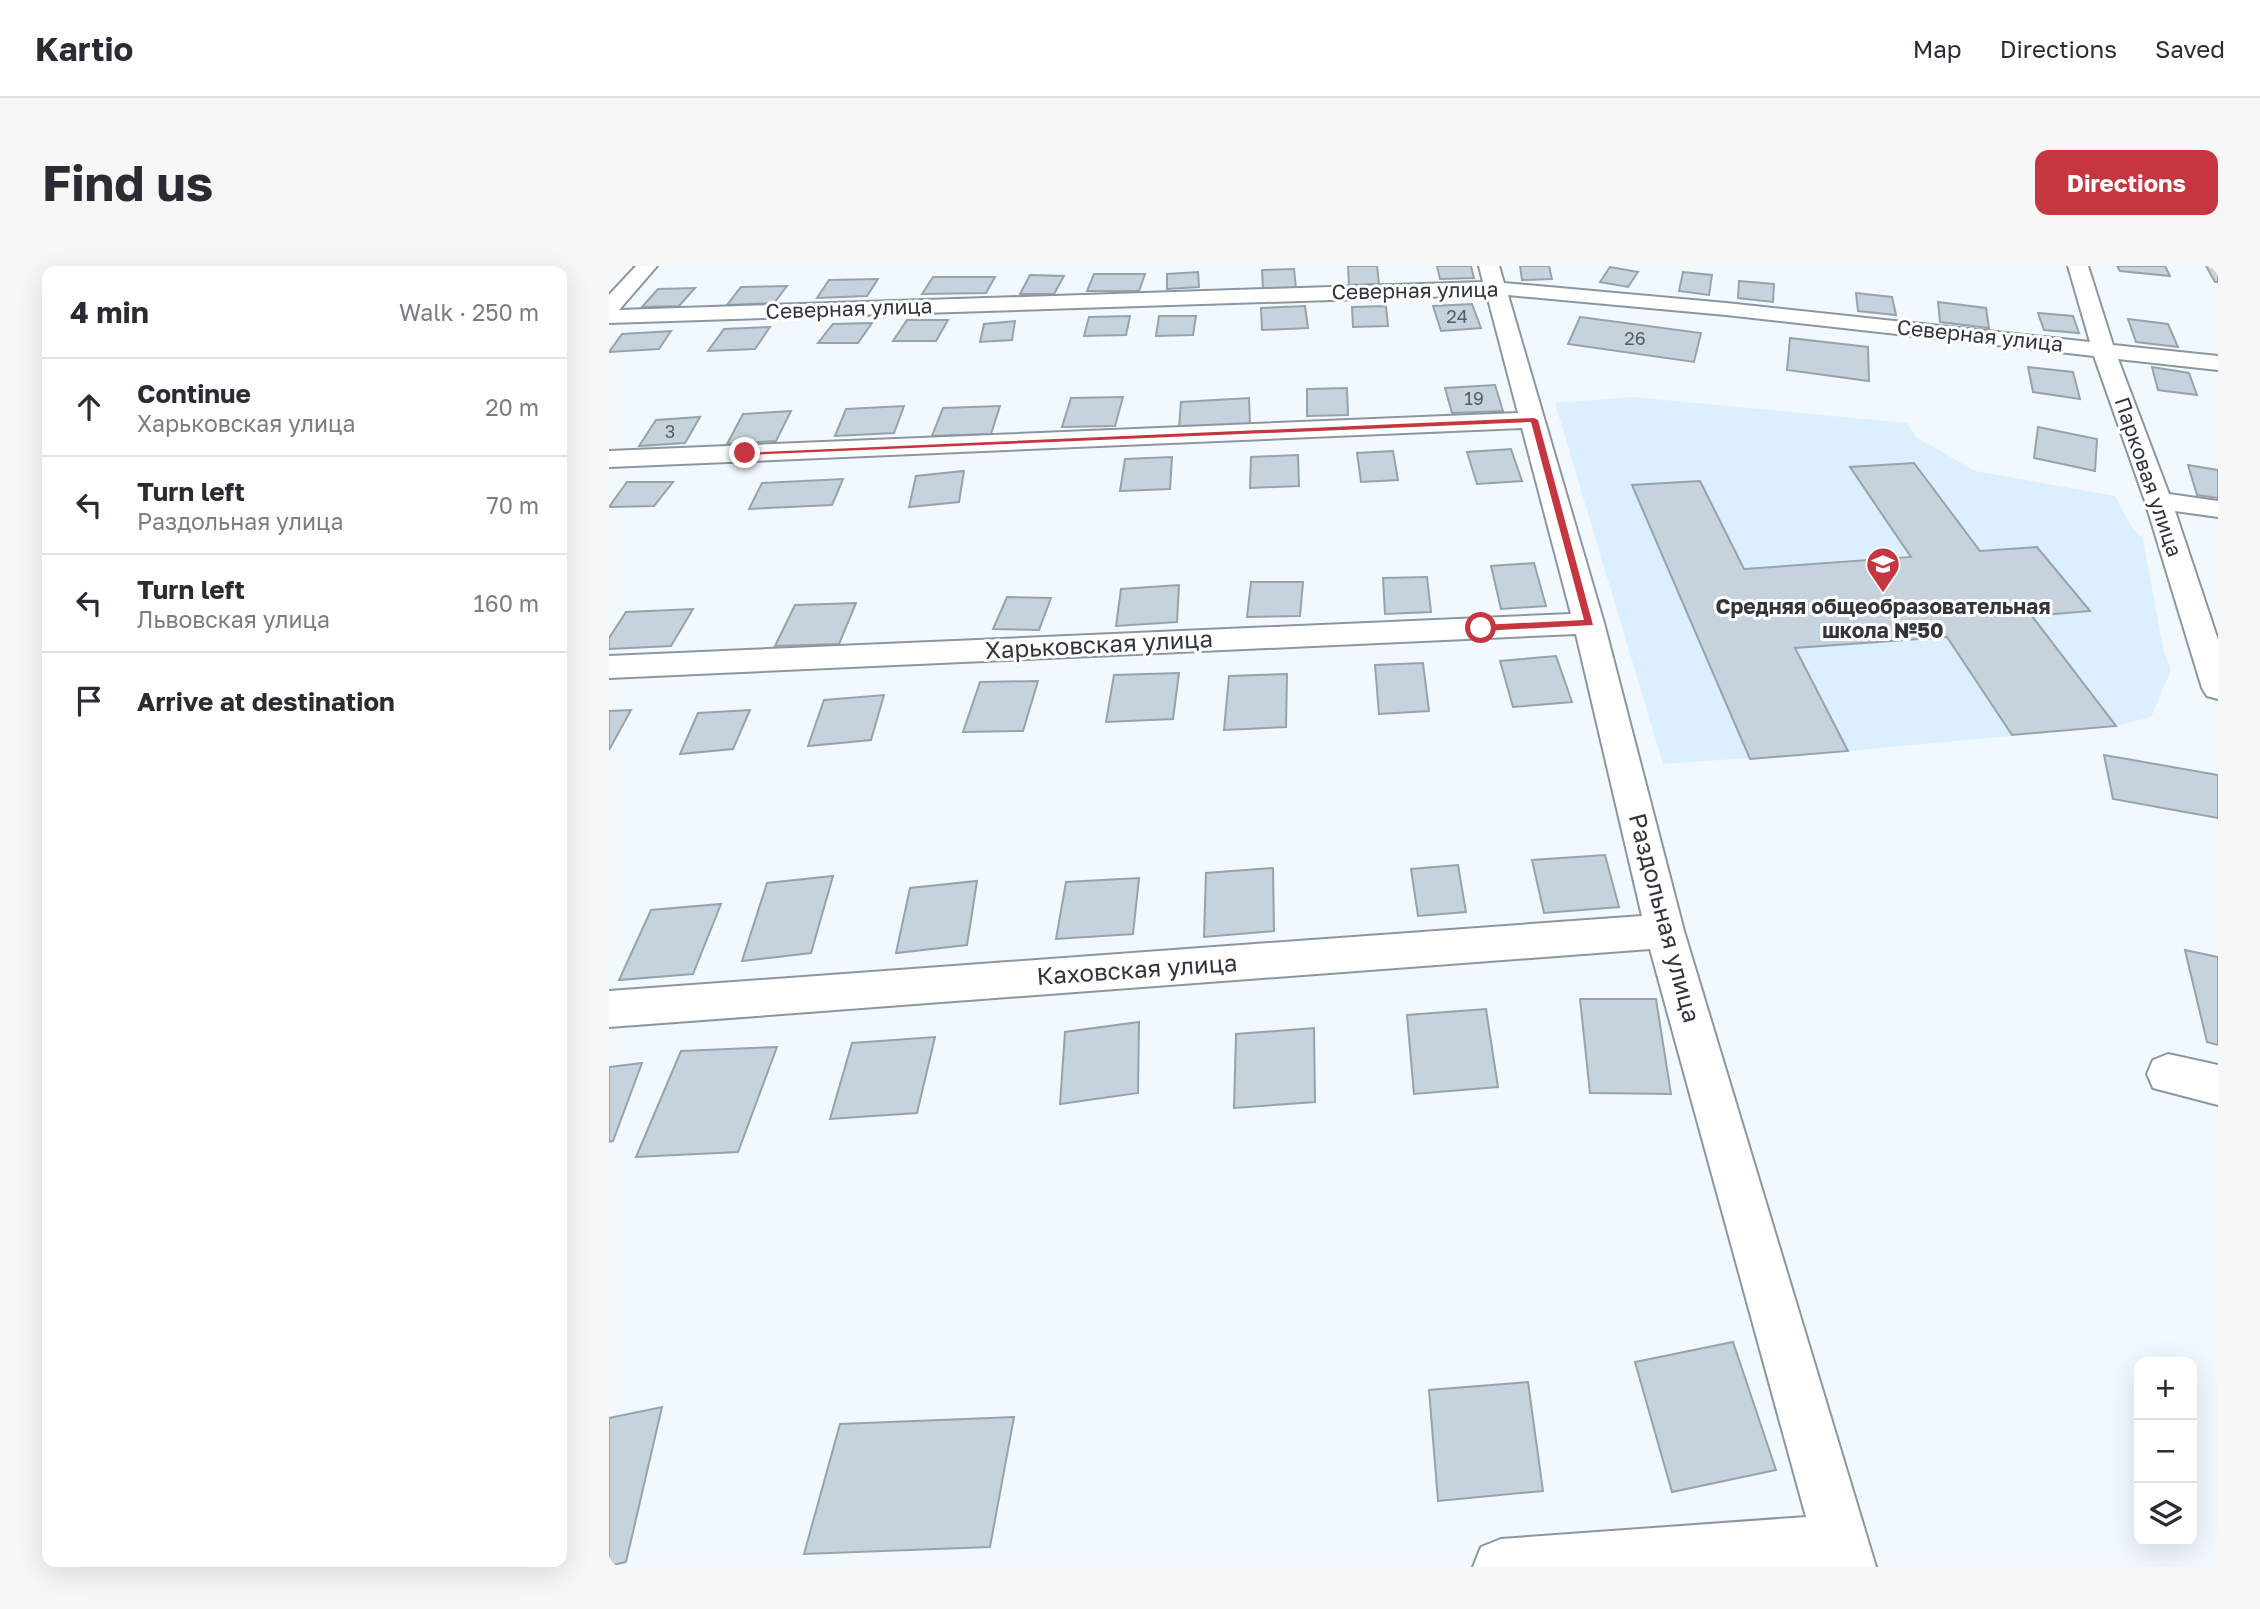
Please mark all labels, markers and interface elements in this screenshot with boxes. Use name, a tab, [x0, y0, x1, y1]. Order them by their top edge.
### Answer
text: Kartio	[35, 29, 133, 68]
text: Map	[1913, 34, 1962, 63]
text: Directions	[2000, 34, 2117, 63]
text: Saved	[2155, 34, 2225, 63]
button: Directions	[2035, 150, 2218, 215]
text: Find us	[42, 153, 213, 212]
street label: Северная улица	[1331, 276, 1499, 304]
street label: Северная улица	[765, 292, 933, 324]
text: 4 min	[70, 294, 149, 330]
text: Walk · 250 m	[399, 298, 539, 326]
house number: 24	[1446, 305, 1468, 327]
street label: Северная улица	[1896, 313, 2064, 357]
house number: 26	[1624, 327, 1646, 349]
text: Continue	[137, 378, 251, 409]
house number: 19	[1464, 387, 1484, 409]
icon: ahead	[70, 388, 108, 426]
text: 20 m	[485, 393, 539, 421]
street label: Парковая улица	[2109, 393, 2188, 560]
text: Харьковская улица	[137, 409, 356, 437]
house number: 3	[665, 420, 675, 442]
route end	[729, 437, 760, 468]
text: Turn left	[137, 476, 245, 507]
icon: left	[70, 486, 108, 524]
text: 70 m	[486, 491, 539, 519]
text: Раздольная улица	[137, 507, 343, 535]
school or university icon: Средняя общеобразовательная школа №50	[1864, 545, 1902, 594]
text: Turn left	[137, 574, 245, 605]
icon: left	[70, 584, 108, 622]
text: 160 m	[474, 589, 539, 617]
place label: Средняя общеобразовательная школа №50	[1716, 593, 2050, 643]
text: Львовская улица	[137, 605, 330, 633]
route start	[1465, 612, 1496, 643]
street label: Харьковская улица	[984, 623, 1214, 664]
icon: arrive	[70, 682, 108, 720]
text: Arrive at destination	[137, 686, 395, 717]
street label: Раздольная улица	[1624, 810, 1707, 1025]
street label: Каховская улица	[1036, 947, 1238, 990]
map controls	[2134, 1357, 2197, 1546]
button: +	[2134, 1357, 2197, 1420]
button: −	[2134, 1420, 2197, 1483]
button: layers	[2134, 1483, 2197, 1546]

